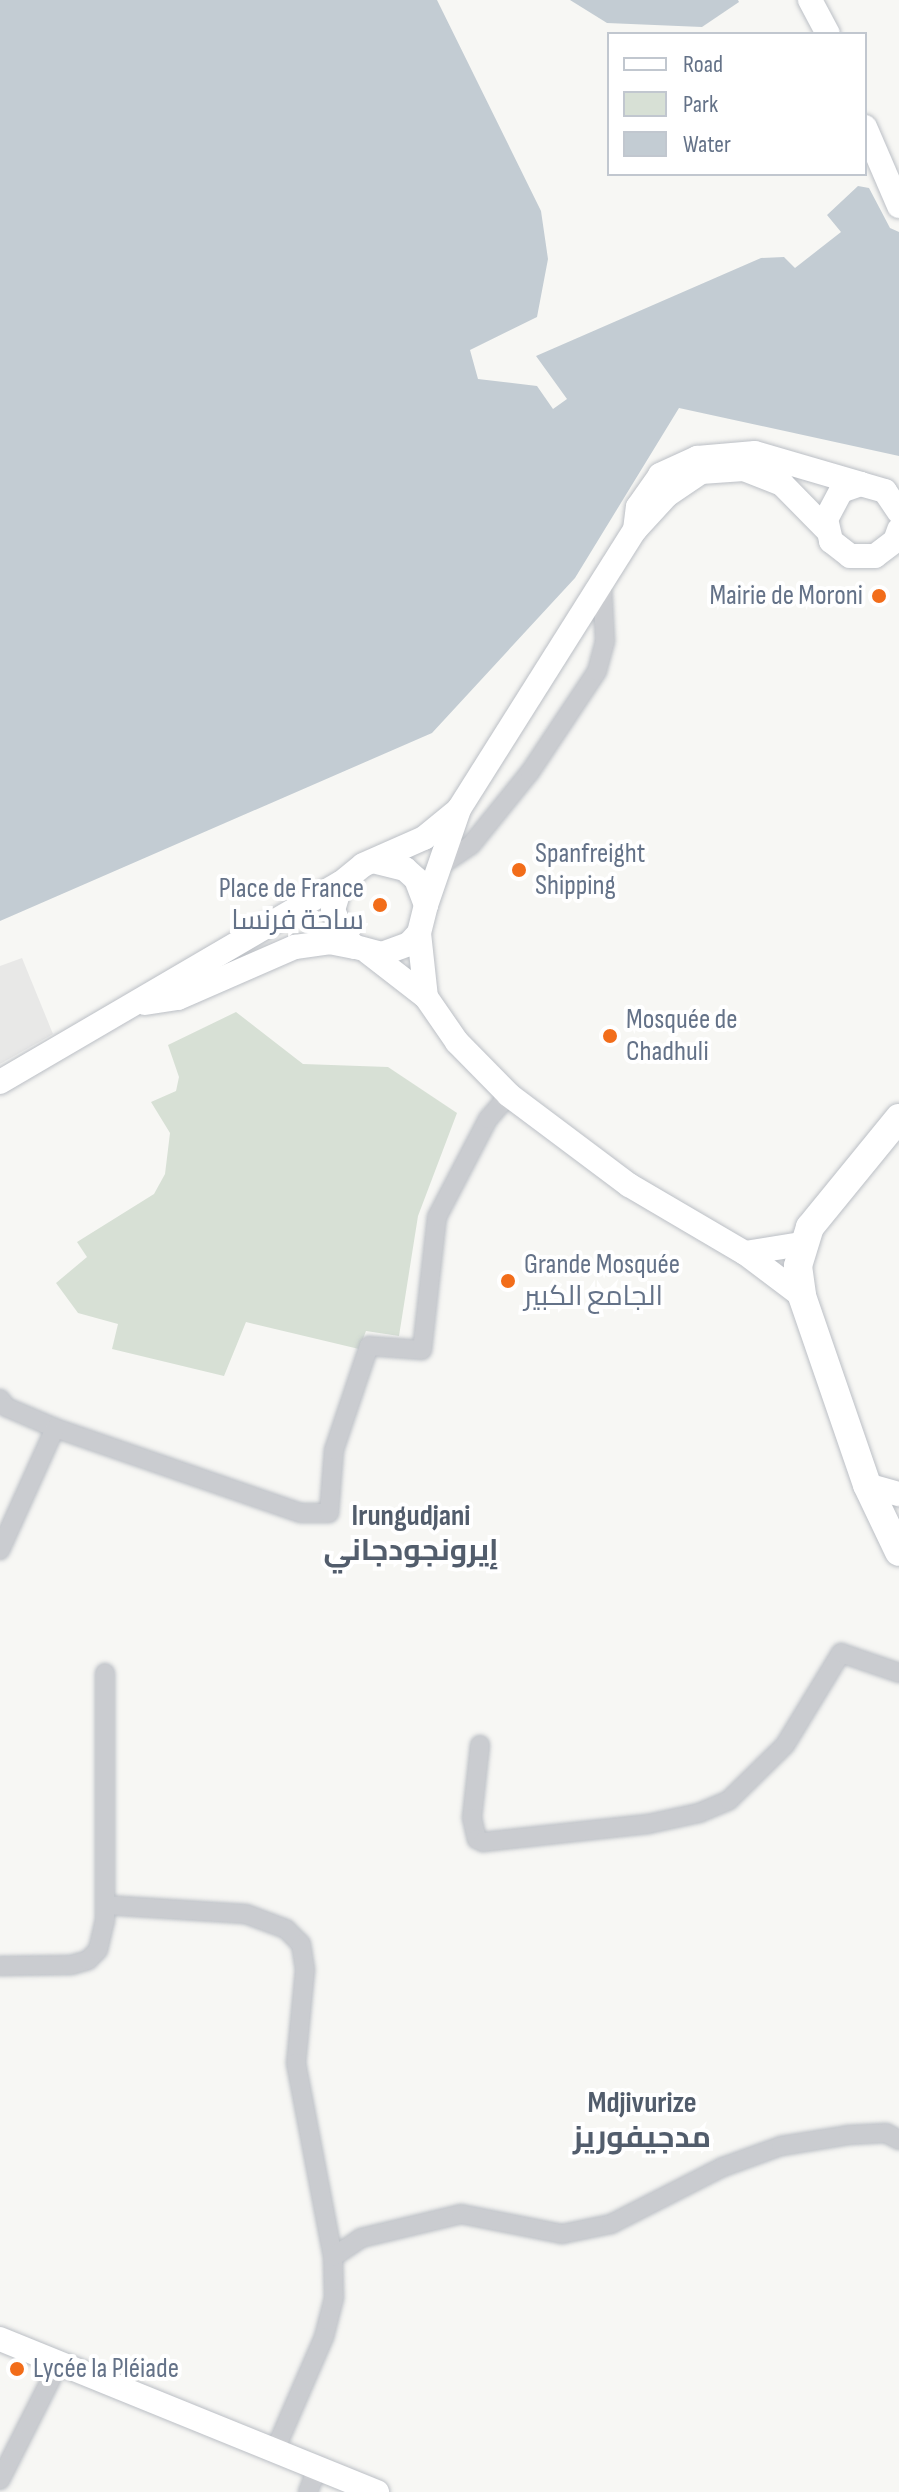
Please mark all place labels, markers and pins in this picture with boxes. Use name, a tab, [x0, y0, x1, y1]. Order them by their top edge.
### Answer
place label: Mairie de Moroni	[709, 579, 863, 613]
marker: Mairie de Moroni	[870, 587, 888, 605]
place label: Spanfreight Shipping	[535, 837, 645, 903]
marker: Spanfreight Shipping	[510, 861, 528, 879]
place label: Place de France ساحة فرنسا	[219, 872, 364, 938]
marker: Place de France ساحة فرنسا	[371, 896, 389, 914]
place label: Mosquée de Chadhuli	[626, 1003, 738, 1069]
marker: Mosquée de Chadhuli	[601, 1027, 619, 1045]
place label: Grande Mosquée الجامع الكبير	[524, 1248, 680, 1314]
marker: Grande Mosquée الجامع الكبير	[499, 1272, 517, 1290]
place label: Lycée la Pléiade	[33, 2352, 179, 2386]
marker: Lycée la Pléiade	[8, 2360, 26, 2378]

